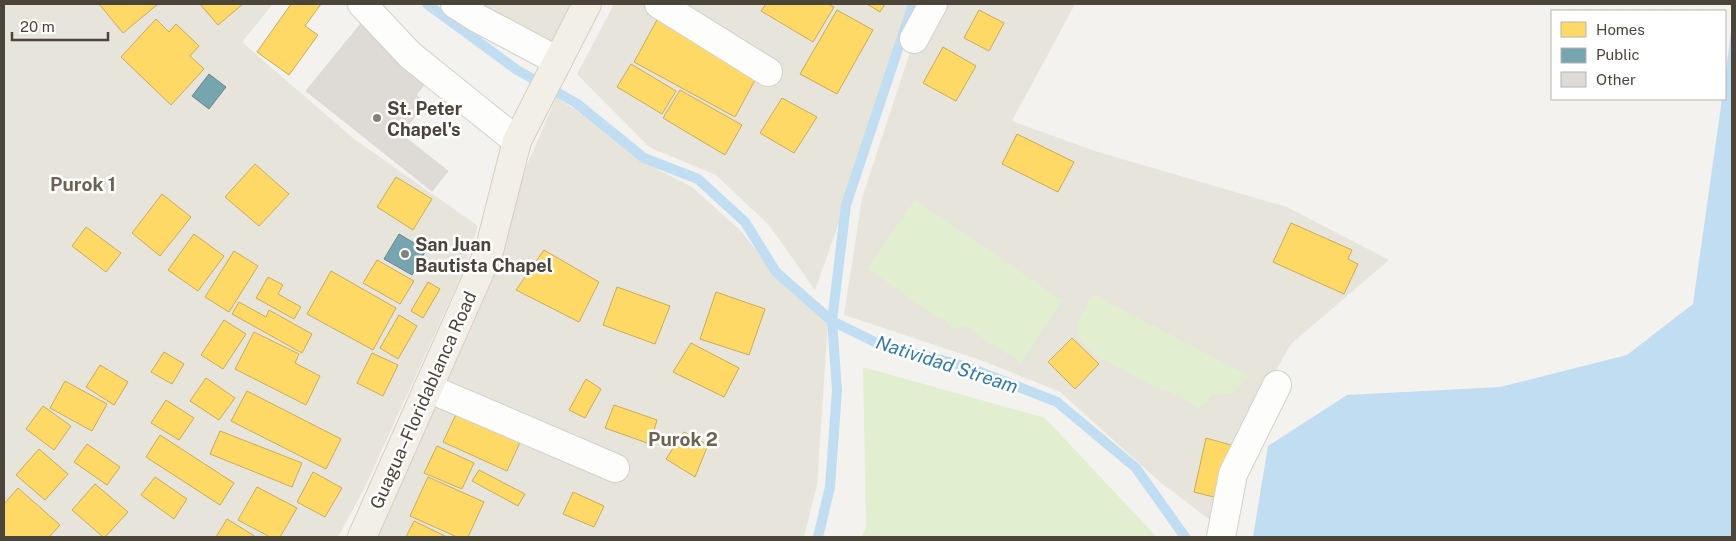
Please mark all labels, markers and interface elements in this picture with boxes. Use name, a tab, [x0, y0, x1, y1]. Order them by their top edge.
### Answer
scale bar	[12, 10, 109, 42]
legend	[1551, 10, 1726, 100]
text: 20 m	[20, 18, 55, 35]
text: Homes	[1596, 21, 1645, 38]
text: Public	[1596, 46, 1640, 63]
text: Other	[1596, 71, 1636, 88]
place label: St. Peter Chapel's	[387, 98, 463, 140]
marker: St. Peter Chapel's	[371, 112, 383, 124]
district label: Purok 1	[50, 173, 116, 195]
place label: San Juan Bautista Chapel	[415, 234, 553, 276]
marker: San Juan Bautista Chapel	[399, 248, 411, 260]
street label: Guagua–Floridablanca Road	[365, 288, 481, 512]
water label: Natividad Stream	[873, 331, 1021, 397]
district label: Purok 2	[648, 428, 718, 450]

